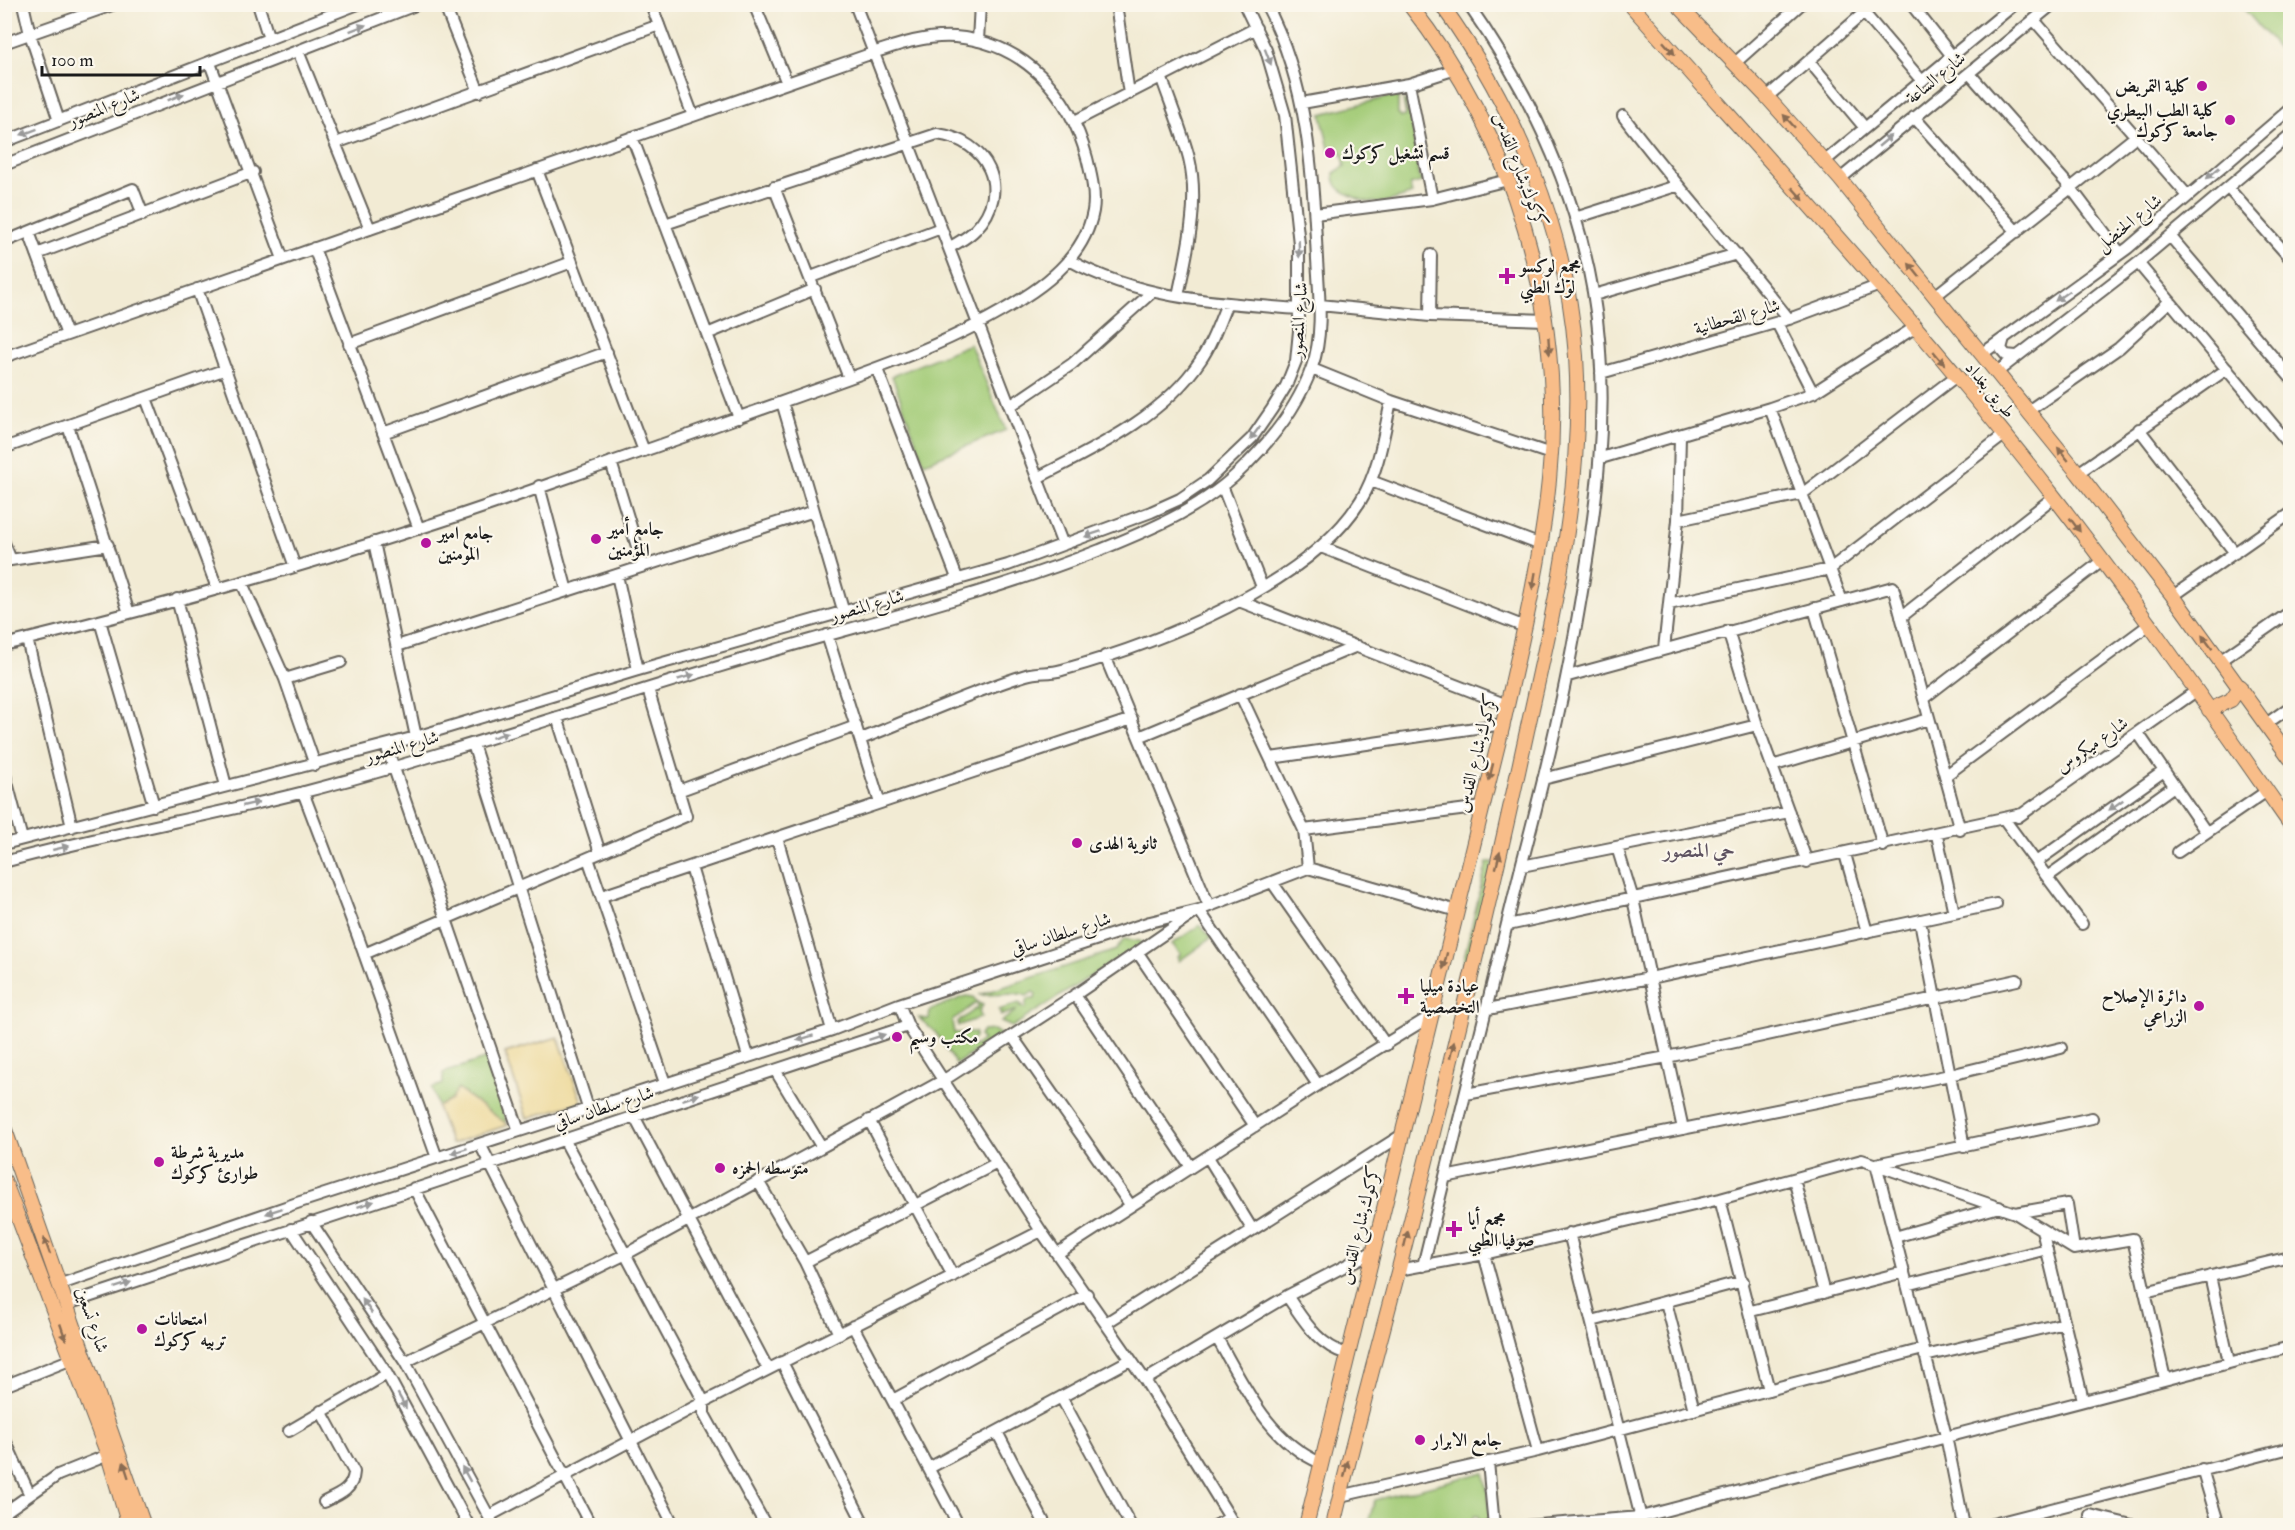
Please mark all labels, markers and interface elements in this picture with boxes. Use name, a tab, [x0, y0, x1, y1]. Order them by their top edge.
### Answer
one-way arrow	[349, 23, 367, 32]
scale bar	[42, 39, 200, 77]
one-way arrow	[1662, 40, 1675, 55]
street label: شارع الساعة	[1901, 47, 1972, 111]
text: 100 m	[51, 49, 94, 72]
one-way arrow	[1264, 49, 1274, 67]
place label: كلية التمريض	[2115, 75, 2190, 98]
marker: كلية التمريض	[2195, 79, 2209, 93]
street label: شارع المنصور	[63, 83, 145, 136]
one-way arrow	[167, 92, 185, 101]
place label: كلية الطب البيطري جامعة كركوك	[2107, 99, 2218, 143]
street label: كركوك,شارع القدس	[1485, 109, 1553, 232]
marker: كلية الطب البيطري جامعة كركوك	[2223, 113, 2237, 127]
one-way arrow	[1783, 114, 1796, 129]
one-way arrow	[20, 128, 38, 138]
one-way arrow	[1877, 135, 1892, 148]
place label: قسم تشغيل كركوك	[1342, 142, 1450, 171]
marker: قسم تشغيل كركوك	[1323, 146, 1337, 160]
one-way arrow	[2205, 167, 2221, 180]
one-way arrow	[1791, 186, 1804, 201]
street label: شارع الحنضل	[2091, 189, 2169, 259]
one-way arrow	[1295, 240, 1304, 259]
place label: مجمع لوكسو لوك الطبي	[1518, 255, 1581, 304]
one-way arrow	[1908, 263, 1921, 278]
marker: مجمع لوكسو لوك الطبي	[1498, 267, 1516, 285]
street label: شارع المنصور	[1285, 281, 1316, 361]
one-way arrow	[2054, 290, 2070, 302]
street label: شارع القحطانية	[1691, 294, 1784, 343]
one-way arrow	[1544, 336, 1554, 355]
one-way arrow	[1932, 350, 1945, 365]
street label: طريق بغداد	[1960, 357, 2020, 423]
one-way arrow	[1249, 424, 1261, 440]
one-way arrow	[2057, 447, 2070, 462]
place label: جامع أمير المؤمنين	[606, 516, 664, 562]
one-way arrow	[2069, 518, 2081, 533]
place label: جامع امير المومنين	[436, 522, 494, 566]
one-way arrow	[1084, 530, 1102, 540]
marker: جامع أمير المؤمنين	[589, 532, 603, 546]
marker: جامع امير المومنين	[419, 536, 433, 550]
one-way arrow	[1529, 572, 1538, 591]
street label: شارع المنصور	[825, 584, 908, 631]
one-way arrow	[2202, 635, 2214, 650]
one-way arrow	[677, 672, 695, 682]
street label: كركوك,شارع القدس	[1451, 691, 1506, 816]
street label: شارع ميكروس	[2051, 712, 2134, 781]
street label: شارع المنصور	[360, 725, 443, 772]
one-way arrow	[491, 730, 509, 739]
one-way arrow	[1486, 762, 1496, 781]
one-way arrow	[242, 799, 261, 808]
one-way arrow	[2108, 799, 2124, 810]
place label: ثانوية الهدى	[1089, 832, 1157, 855]
marker: ثانوية الهدى	[1070, 836, 1084, 850]
district label: حي المنصور	[1661, 838, 1735, 866]
one-way arrow	[52, 842, 70, 852]
one-way arrow	[1493, 851, 1503, 869]
street label: شارع سلطان ساقي	[1008, 907, 1115, 964]
one-way arrow	[1439, 952, 1449, 970]
place label: عيادة ميليا التخصصية	[1420, 975, 1480, 1019]
place label: دائرة الإصلاح الزراعي	[2101, 985, 2187, 1032]
marker: عيادة ميليا التخصصية	[1397, 987, 1415, 1005]
marker: دائرة الإصلاح الزراعي	[2192, 999, 2206, 1013]
place label: مكتب وسيم	[909, 1026, 978, 1055]
marker: مكتب وسيم	[890, 1030, 904, 1044]
one-way arrow	[868, 1031, 886, 1041]
one-way arrow	[796, 1034, 814, 1043]
one-way arrow	[1447, 1041, 1457, 1059]
street label: شارع سلطان ساقي	[551, 1081, 658, 1138]
one-way arrow	[682, 1092, 700, 1101]
place label: مديرية شرطة طوارئ كركوك	[171, 1141, 259, 1185]
one-way arrow	[450, 1147, 468, 1156]
marker: مديرية شرطة طوارئ كركوك	[152, 1155, 166, 1169]
place label: متوسطه الحمزه	[732, 1157, 809, 1180]
marker: متوسطه الحمزه	[713, 1161, 727, 1175]
street label: كركوك,شارع القدس	[1334, 1163, 1389, 1288]
one-way arrow	[357, 1198, 375, 1208]
place label: مجمع أيا صوفيا الطبي	[1468, 1206, 1534, 1257]
one-way arrow	[265, 1207, 283, 1217]
marker: مجمع أيا صوفيا الطبي	[1445, 1220, 1463, 1238]
one-way arrow	[1401, 1230, 1411, 1248]
one-way arrow	[42, 1237, 52, 1255]
one-way arrow	[114, 1280, 132, 1289]
street label: شارع تسعين	[67, 1284, 114, 1357]
one-way arrow	[361, 1299, 373, 1315]
place label: امتحانات تربيه كركوك	[154, 1308, 227, 1352]
marker: امتحانات تربيه كركوك	[135, 1322, 149, 1336]
one-way arrow	[58, 1323, 68, 1341]
one-way arrow	[397, 1393, 407, 1410]
place label: جامع الابرار	[1430, 1429, 1502, 1457]
marker: جامع الابرار	[1413, 1433, 1427, 1447]
one-way arrow	[1342, 1459, 1352, 1478]
one-way arrow	[120, 1461, 130, 1479]
one-way arrow	[461, 1465, 471, 1482]

